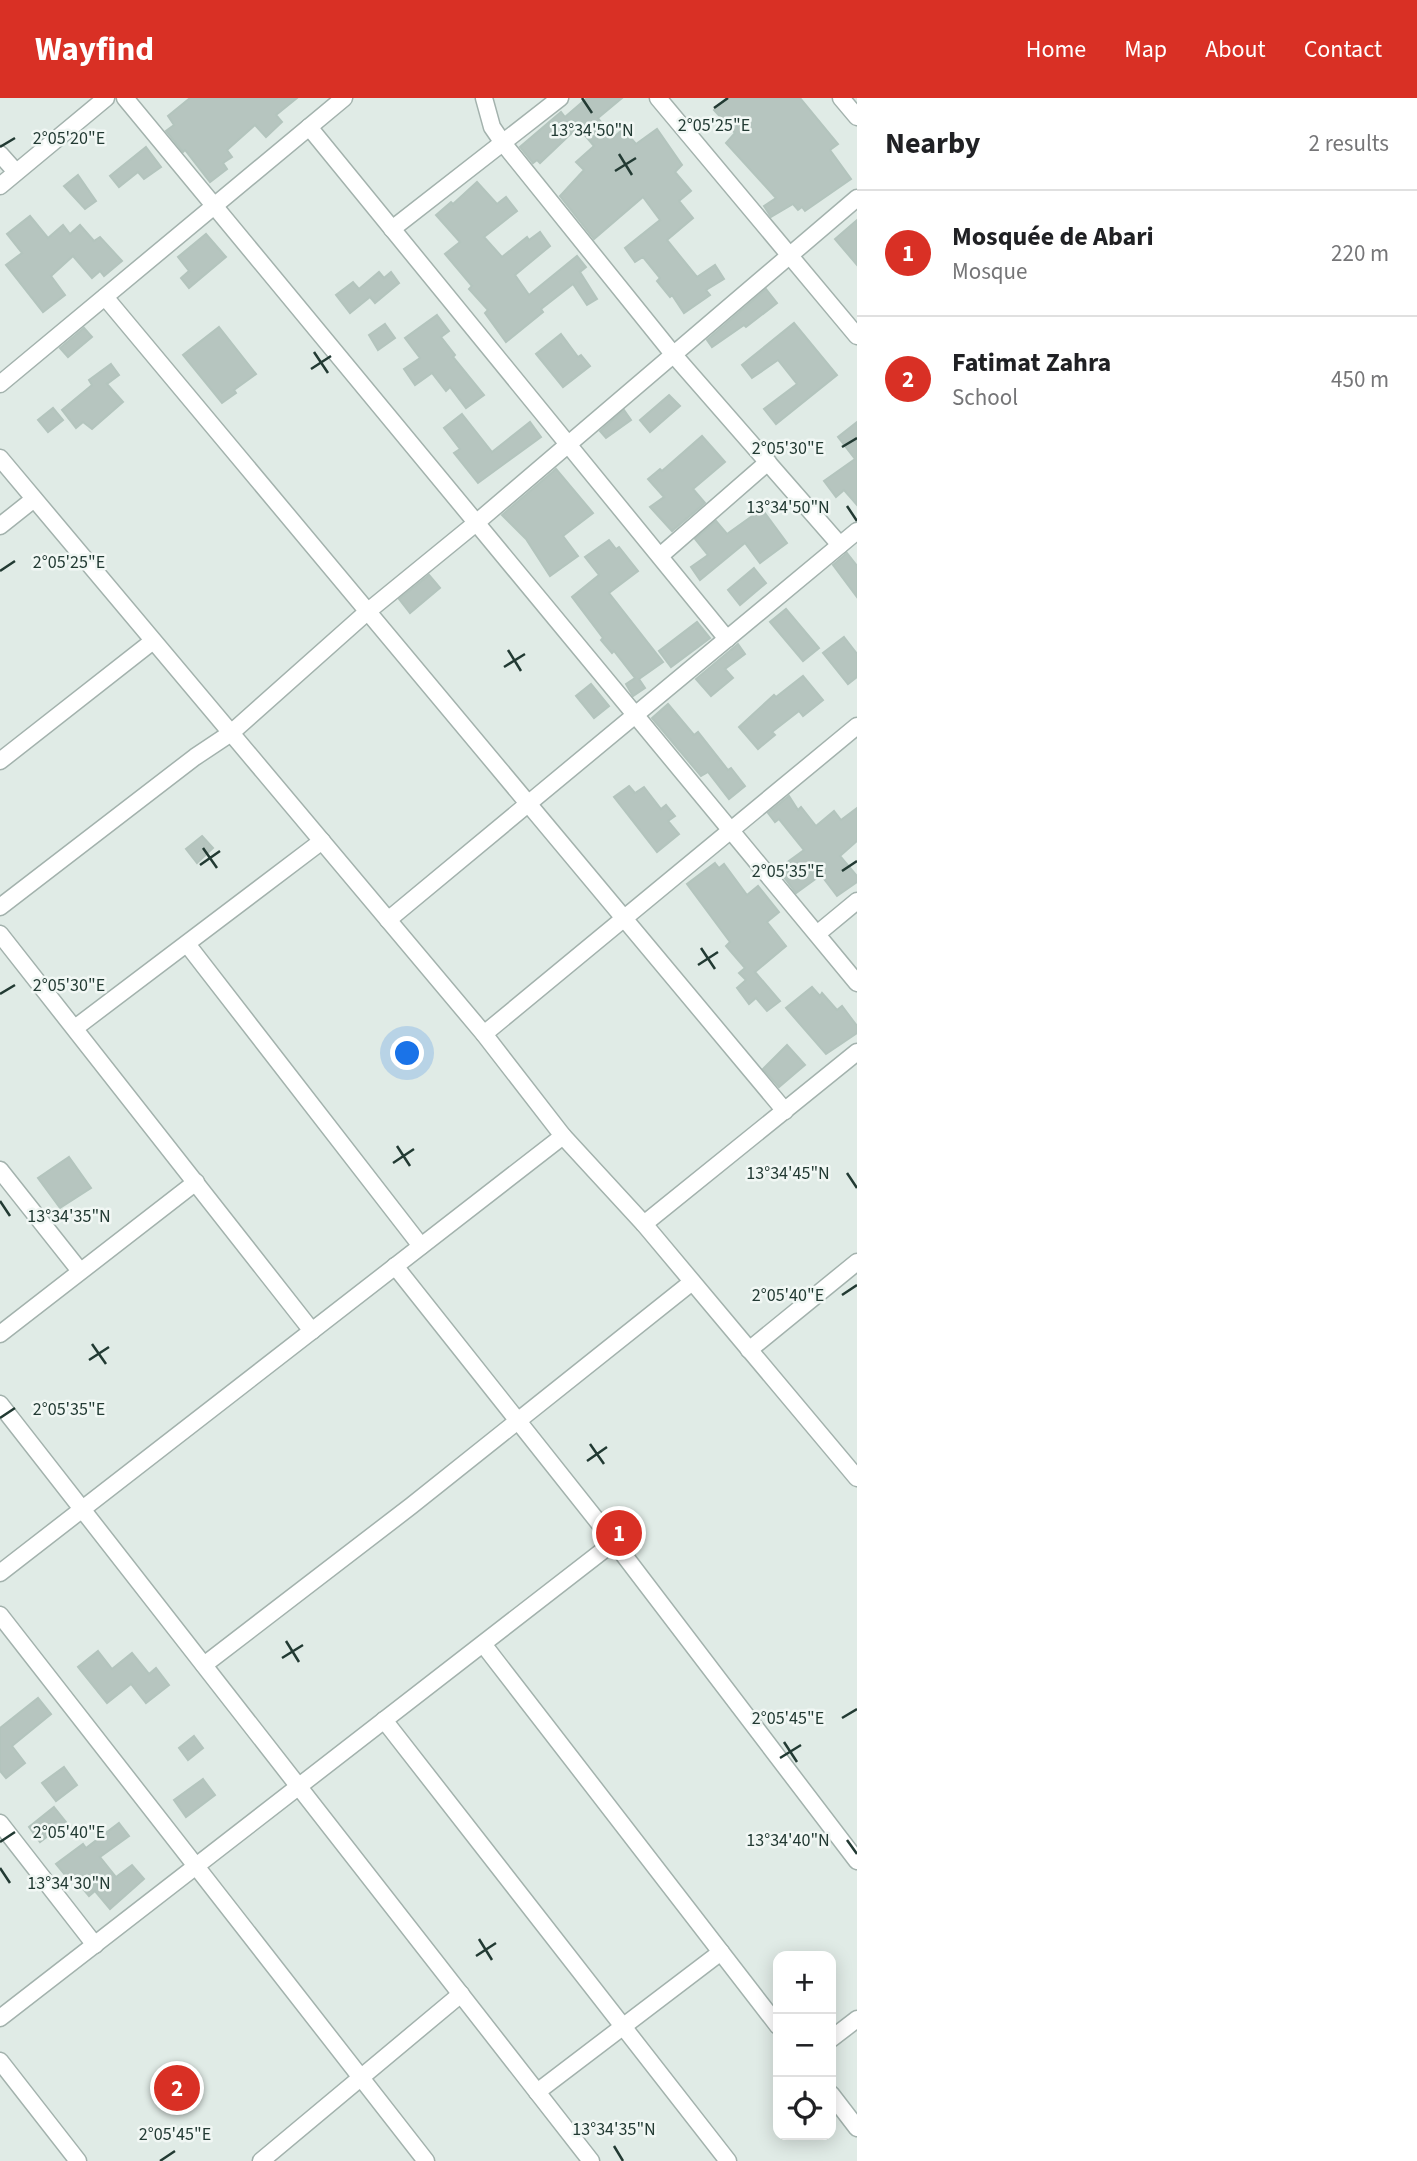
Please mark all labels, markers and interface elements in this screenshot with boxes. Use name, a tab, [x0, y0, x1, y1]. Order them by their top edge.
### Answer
text: Wayfind	[35, 26, 154, 73]
text: Home	[1026, 32, 1086, 67]
text: Map	[1124, 32, 1167, 67]
text: About	[1205, 32, 1266, 67]
text: Contact	[1304, 32, 1382, 67]
text: 2°05'25"E	[678, 113, 750, 138]
text: 13°34'50"N	[550, 118, 634, 143]
text: Nearby	[885, 122, 980, 165]
text: 2°05'20"E	[33, 126, 105, 151]
text: 2 results	[1309, 127, 1389, 160]
text: Mosquée de Abari	[952, 218, 1154, 255]
text: 1	[902, 237, 914, 270]
text: 220 m	[1331, 237, 1389, 270]
text: Mosque	[952, 255, 1027, 288]
text: Fatimat Zahra	[952, 344, 1111, 381]
text: 2	[902, 363, 914, 396]
text: 450 m	[1331, 363, 1389, 396]
text: School	[952, 381, 1018, 414]
text: 2°05'30"E	[752, 436, 824, 461]
text: 13°34'50"N	[746, 495, 830, 520]
text: 2°05'25"E	[33, 550, 105, 575]
text: 2°05'35"E	[752, 859, 824, 884]
text: 2°05'30"E	[33, 973, 105, 998]
your location	[390, 1036, 424, 1070]
text: 13°34'45"N	[746, 1161, 830, 1186]
text: 13°34'35"N	[27, 1204, 111, 1229]
text: 2°05'40"E	[752, 1283, 824, 1308]
text: 2°05'35"E	[33, 1397, 105, 1422]
pin: 1	[596, 1507, 642, 1559]
text: 2°05'45"E	[752, 1706, 824, 1731]
text: 2°05'40"E	[33, 1820, 105, 1845]
text: 13°34'40"N	[746, 1828, 830, 1853]
text: 13°34'30"N	[27, 1871, 111, 1896]
map controls	[773, 1951, 836, 2140]
button: +	[773, 1951, 836, 2014]
button: −	[773, 2014, 836, 2077]
pin: 2	[154, 2062, 200, 2114]
button: locate	[773, 2077, 836, 2140]
text: 13°34'35"N	[572, 2117, 656, 2142]
text: 2°05'45"E	[139, 2122, 211, 2147]

